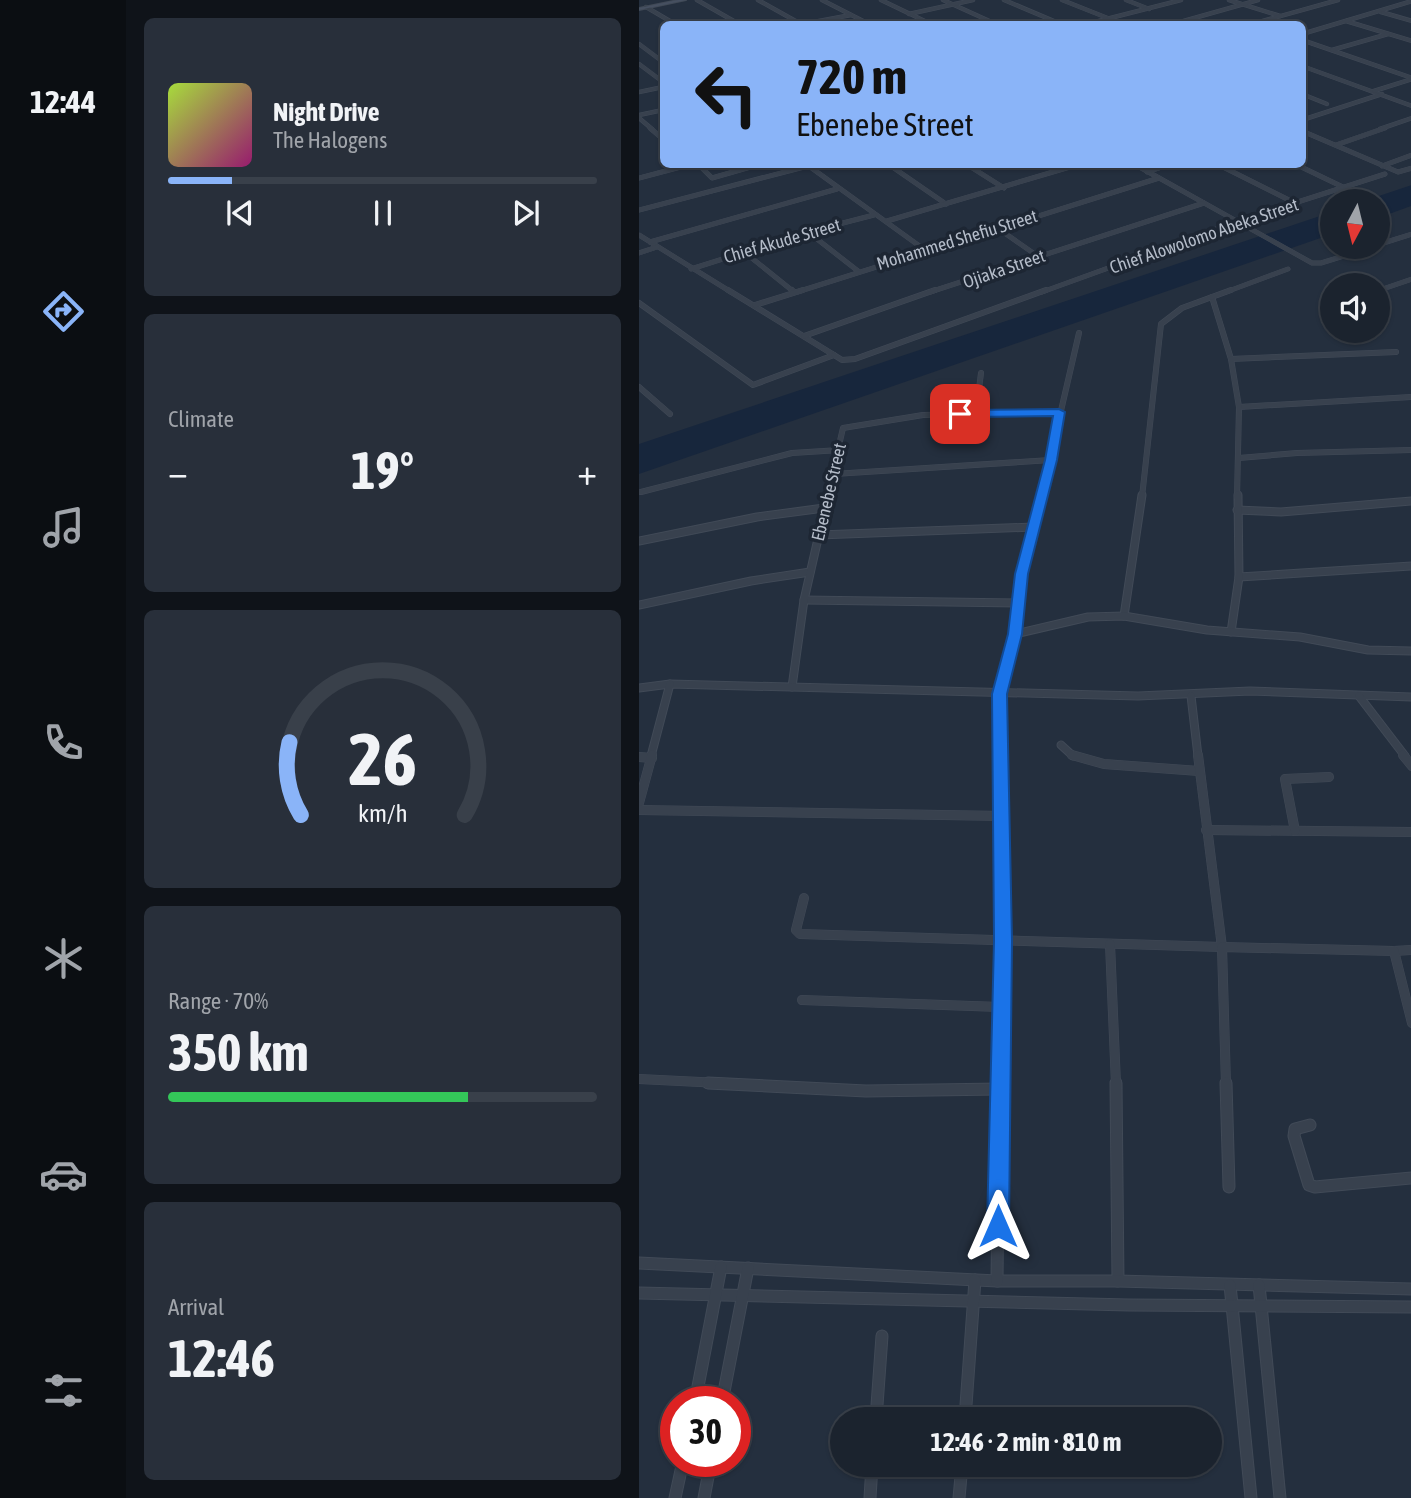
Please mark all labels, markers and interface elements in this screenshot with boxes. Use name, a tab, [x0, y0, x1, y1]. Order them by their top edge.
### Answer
text: 720 m	[796, 48, 907, 104]
icon: left	[681, 49, 772, 140]
text: 12:44	[30, 83, 96, 120]
text: Night Drive	[273, 97, 380, 127]
text: Ebenebe Street	[796, 106, 974, 143]
text: The Halogens	[273, 127, 387, 153]
north arrow	[1320, 189, 1390, 259]
map controls	[1320, 189, 1390, 343]
street label: Chief Alowolomo Abeka Street	[1107, 193, 1301, 278]
icon: previous	[221, 194, 259, 232]
icon: pause	[364, 194, 402, 232]
icon: next	[507, 194, 545, 232]
street label: Mohammed Shefiu Street	[874, 205, 1040, 274]
street label: Chief Akude Street	[721, 214, 843, 267]
street label: Ojiaka Street	[960, 245, 1048, 292]
button: sound	[1320, 273, 1390, 343]
icon: directions	[39, 287, 88, 336]
pin	[930, 384, 990, 444]
icon: arrive	[941, 395, 979, 433]
text: Climate	[168, 406, 234, 432]
text: 19°	[351, 440, 414, 500]
street label: Ebenebe Street	[807, 441, 850, 543]
text: −	[168, 450, 188, 493]
text: +	[577, 450, 597, 493]
icon: music	[39, 503, 88, 552]
text: 26	[348, 717, 417, 800]
icon: phone	[39, 718, 88, 767]
text: km/h	[358, 799, 407, 827]
icon: climate	[39, 934, 88, 983]
text: Range · 70%	[168, 988, 268, 1014]
text: 350 km	[168, 1022, 309, 1082]
icon: car	[39, 1150, 88, 1199]
position arrow	[961, 1189, 1035, 1263]
text: Arrival	[168, 1294, 224, 1320]
text: 12:46	[168, 1328, 275, 1388]
icon: filters	[39, 1366, 88, 1415]
speed limit sign: 30	[660, 1386, 751, 1477]
text: 12:46 · 2 min · 810 m	[931, 1427, 1121, 1457]

